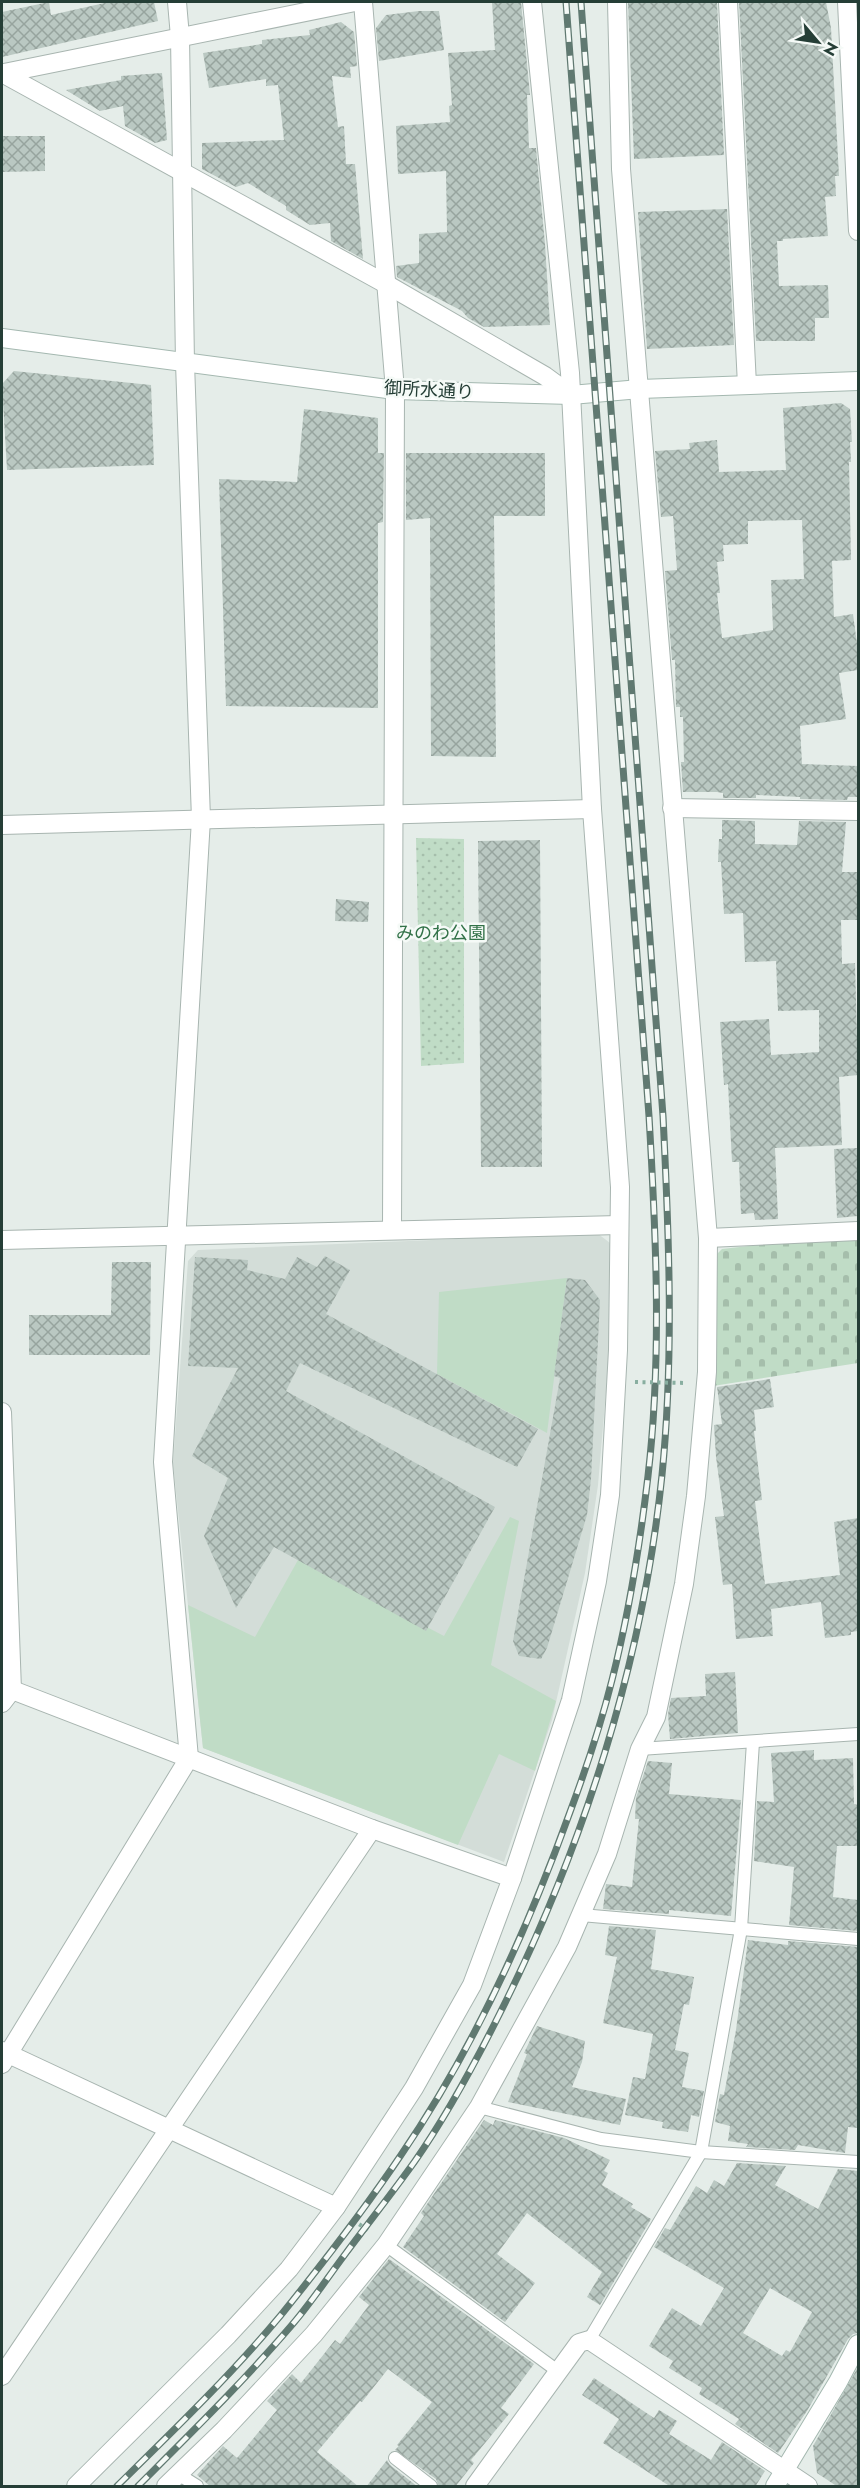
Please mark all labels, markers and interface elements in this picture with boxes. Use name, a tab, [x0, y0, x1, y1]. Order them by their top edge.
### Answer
north arrow	[788, 12, 848, 72]
text: N	[818, 38, 844, 60]
street label: 御所水通り	[383, 375, 475, 405]
park label: みのわ公園	[396, 920, 486, 946]

